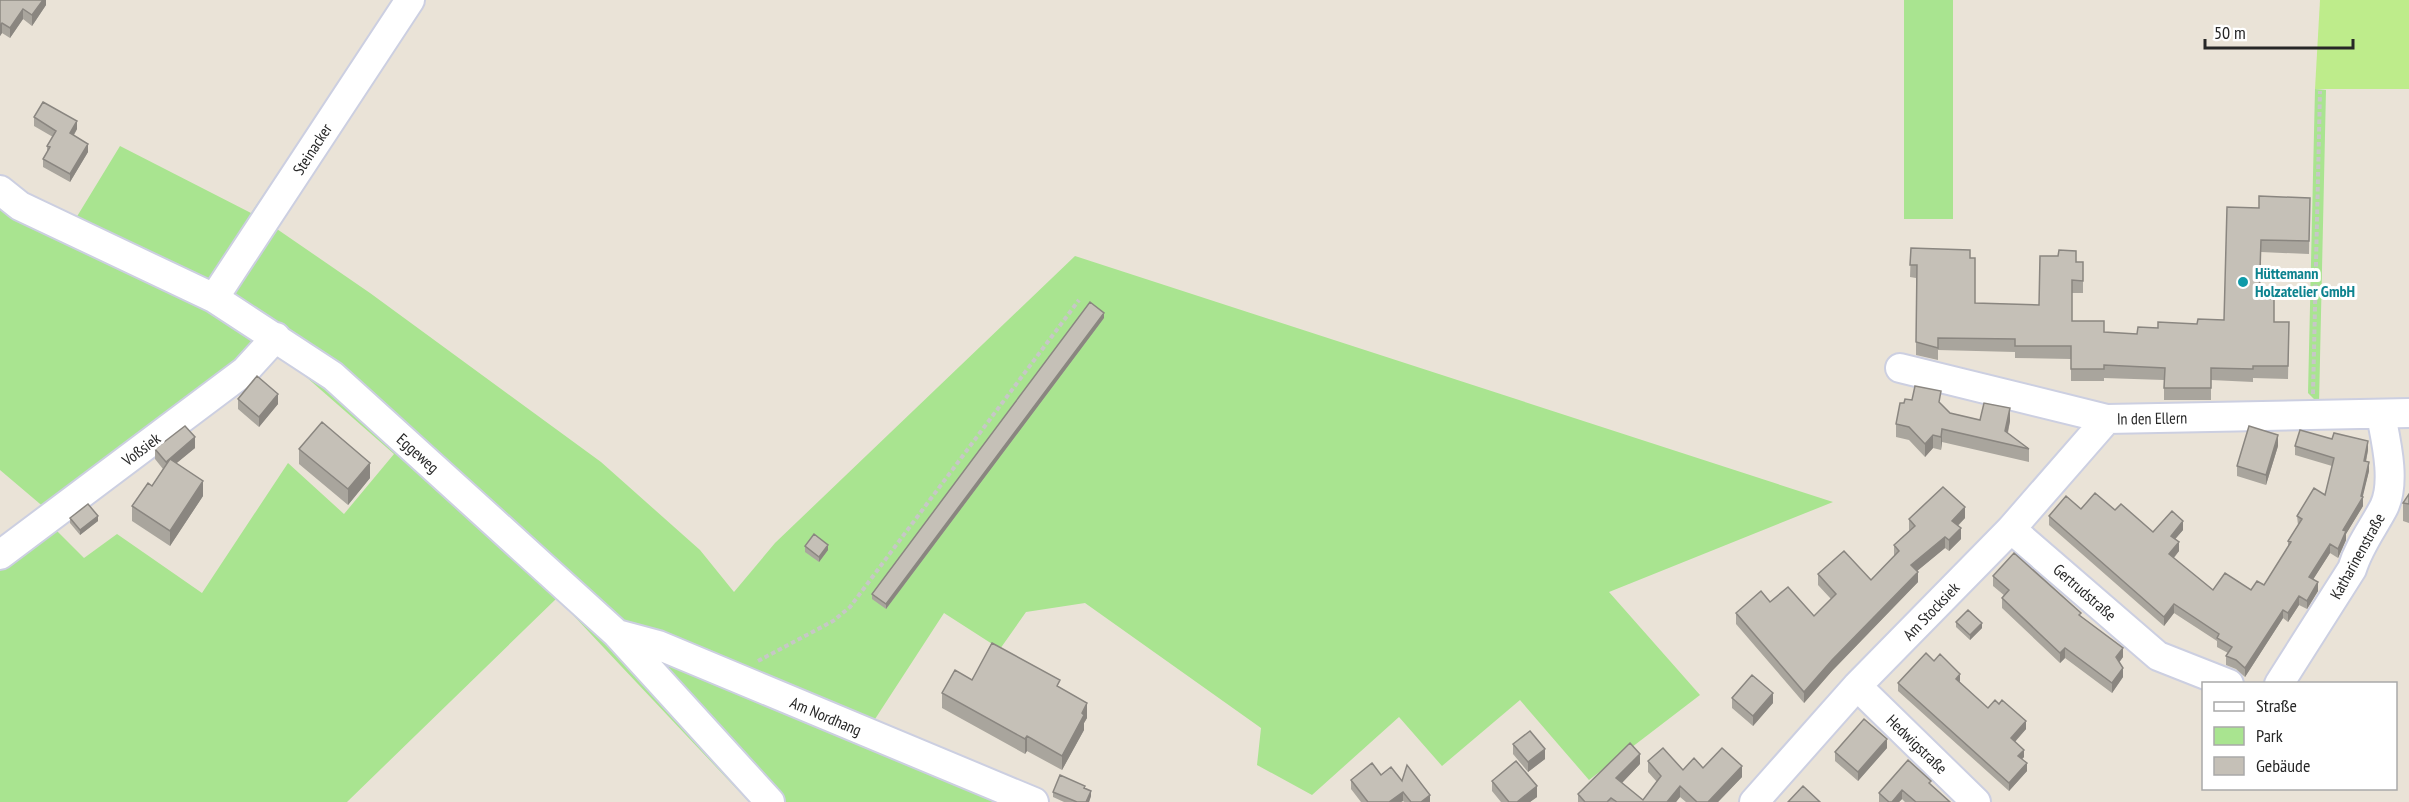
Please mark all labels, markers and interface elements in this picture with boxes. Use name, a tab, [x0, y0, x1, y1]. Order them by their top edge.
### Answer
scale bar	[2205, 12, 2354, 50]
text: 50 m	[2214, 21, 2246, 44]
street label: Steinacker	[288, 119, 336, 179]
place label: Hüttemann Holzatelier GmbH	[2255, 263, 2355, 301]
marker: Hüttemann Holzatelier GmbH	[2236, 275, 2250, 289]
street label: In den Ellern	[2117, 407, 2187, 429]
street label: Voßsiek	[117, 428, 165, 471]
street label: Eggeweg	[393, 429, 443, 477]
street label: Katharinenstraße	[2325, 509, 2389, 603]
street label: Gertrudstraße	[2049, 559, 2121, 625]
street label: Am Stocksiek	[1898, 577, 1964, 644]
legend	[2202, 682, 2397, 790]
street label: Am Nordhang	[787, 692, 865, 740]
text: Straße	[2256, 694, 2297, 717]
street label: Hedwigstraße	[1882, 710, 1952, 778]
text: Park	[2256, 724, 2283, 747]
text: Gebäude	[2256, 754, 2310, 777]

